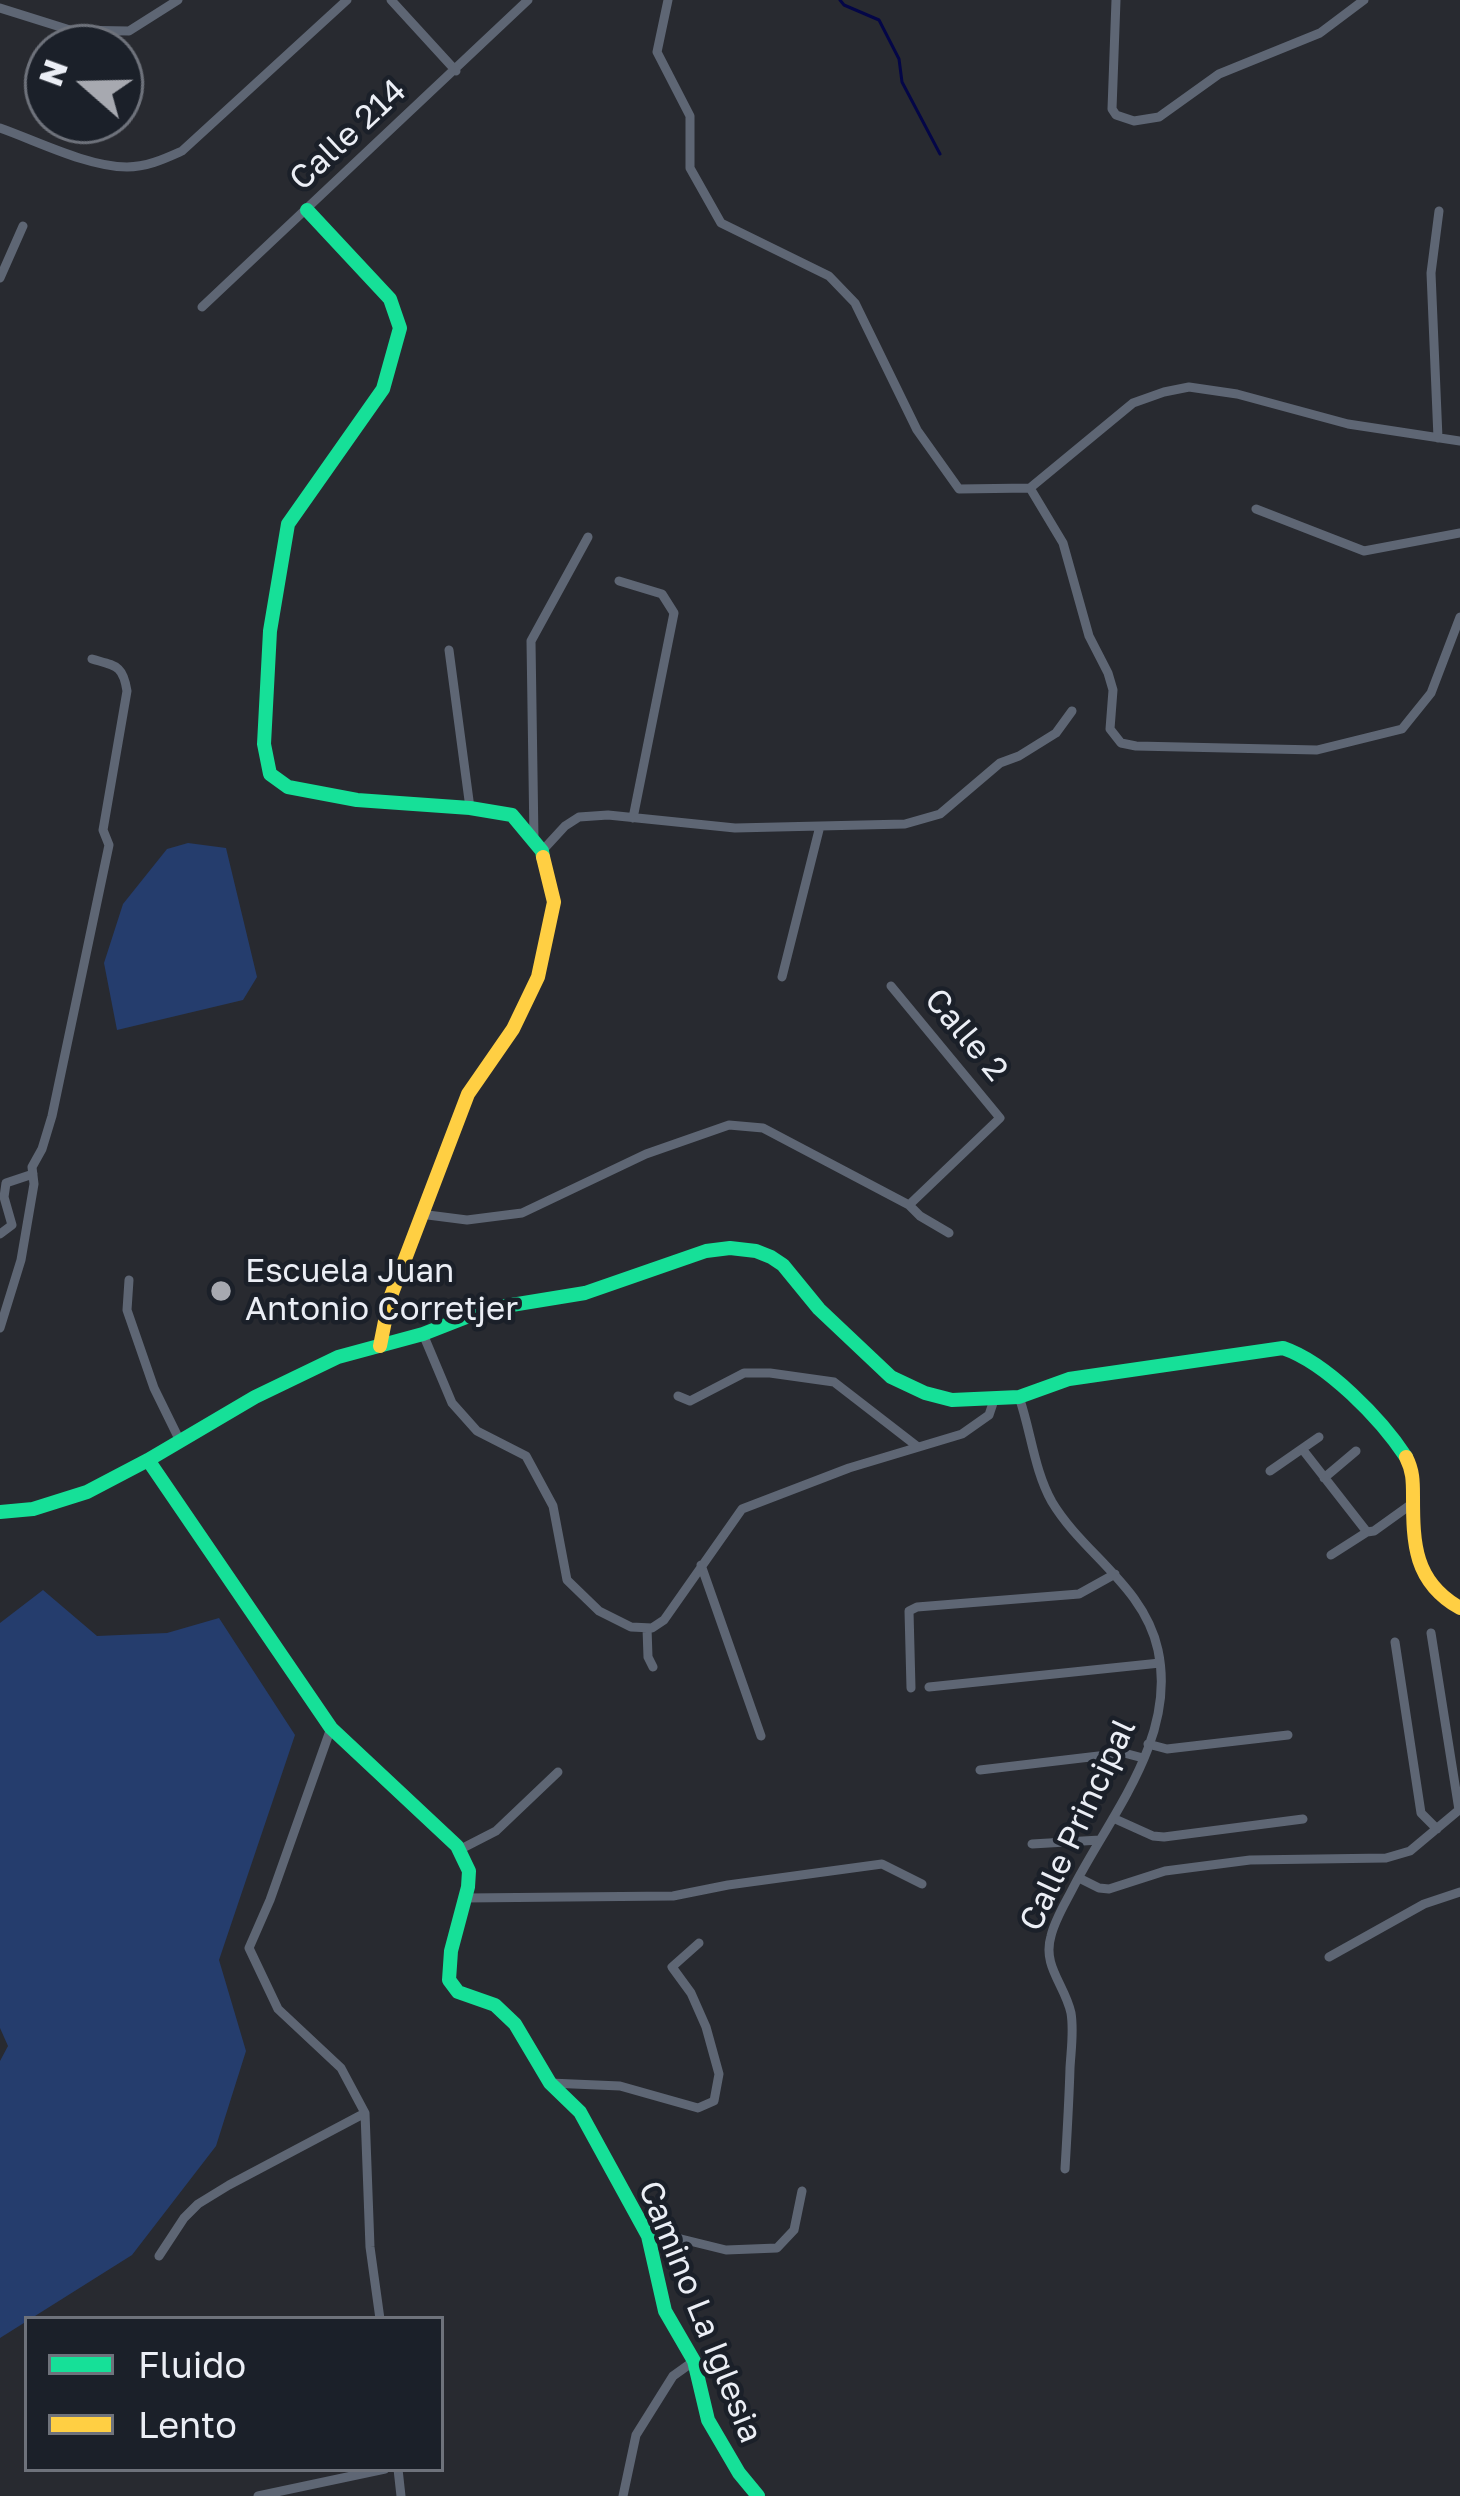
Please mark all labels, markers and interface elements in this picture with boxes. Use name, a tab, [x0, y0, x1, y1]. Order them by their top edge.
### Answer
north arrow	[24, 24, 144, 144]
text: N	[30, 54, 75, 91]
street label: Calle 214	[282, 71, 414, 199]
street label: Calle 2	[916, 981, 1016, 1089]
place label: Escuela Juan Antonio Corretjer	[245, 1252, 518, 1330]
marker: Escuela Juan Antonio Corretjer	[208, 1278, 234, 1304]
street label: Calle Principal	[1012, 1713, 1144, 1937]
street label: Camino La Iglesia	[629, 2175, 771, 2449]
legend	[24, 2316, 444, 2472]
text: Fluido	[138, 2343, 246, 2386]
text: Lento	[138, 2403, 237, 2446]

